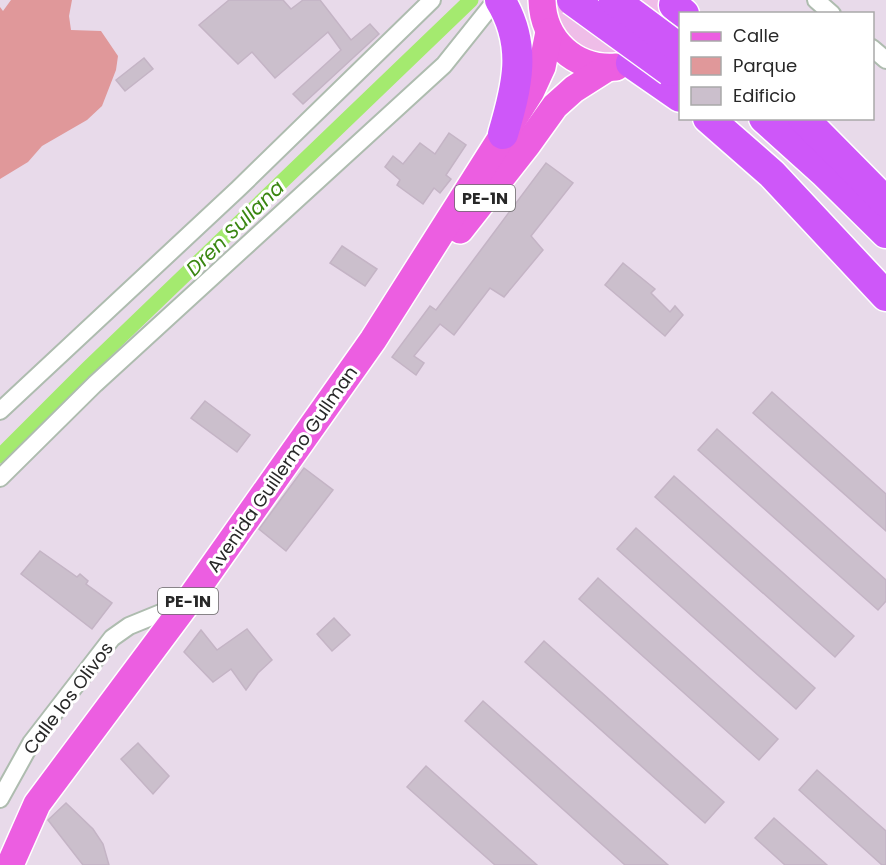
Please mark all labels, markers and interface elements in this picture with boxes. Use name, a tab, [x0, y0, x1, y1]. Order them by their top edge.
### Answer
legend	[679, 12, 874, 120]
text: Calle	[733, 23, 779, 48]
text: Parque	[733, 53, 797, 78]
text: Edificio	[733, 83, 796, 108]
water label: Dren Sullana	[180, 174, 290, 282]
road number: PE-1N	[455, 185, 515, 211]
street label: Avenida Guillermo Gullman	[201, 361, 363, 577]
road number: PE-1N	[158, 588, 218, 614]
street label: Calle los Olivos	[17, 637, 119, 759]

